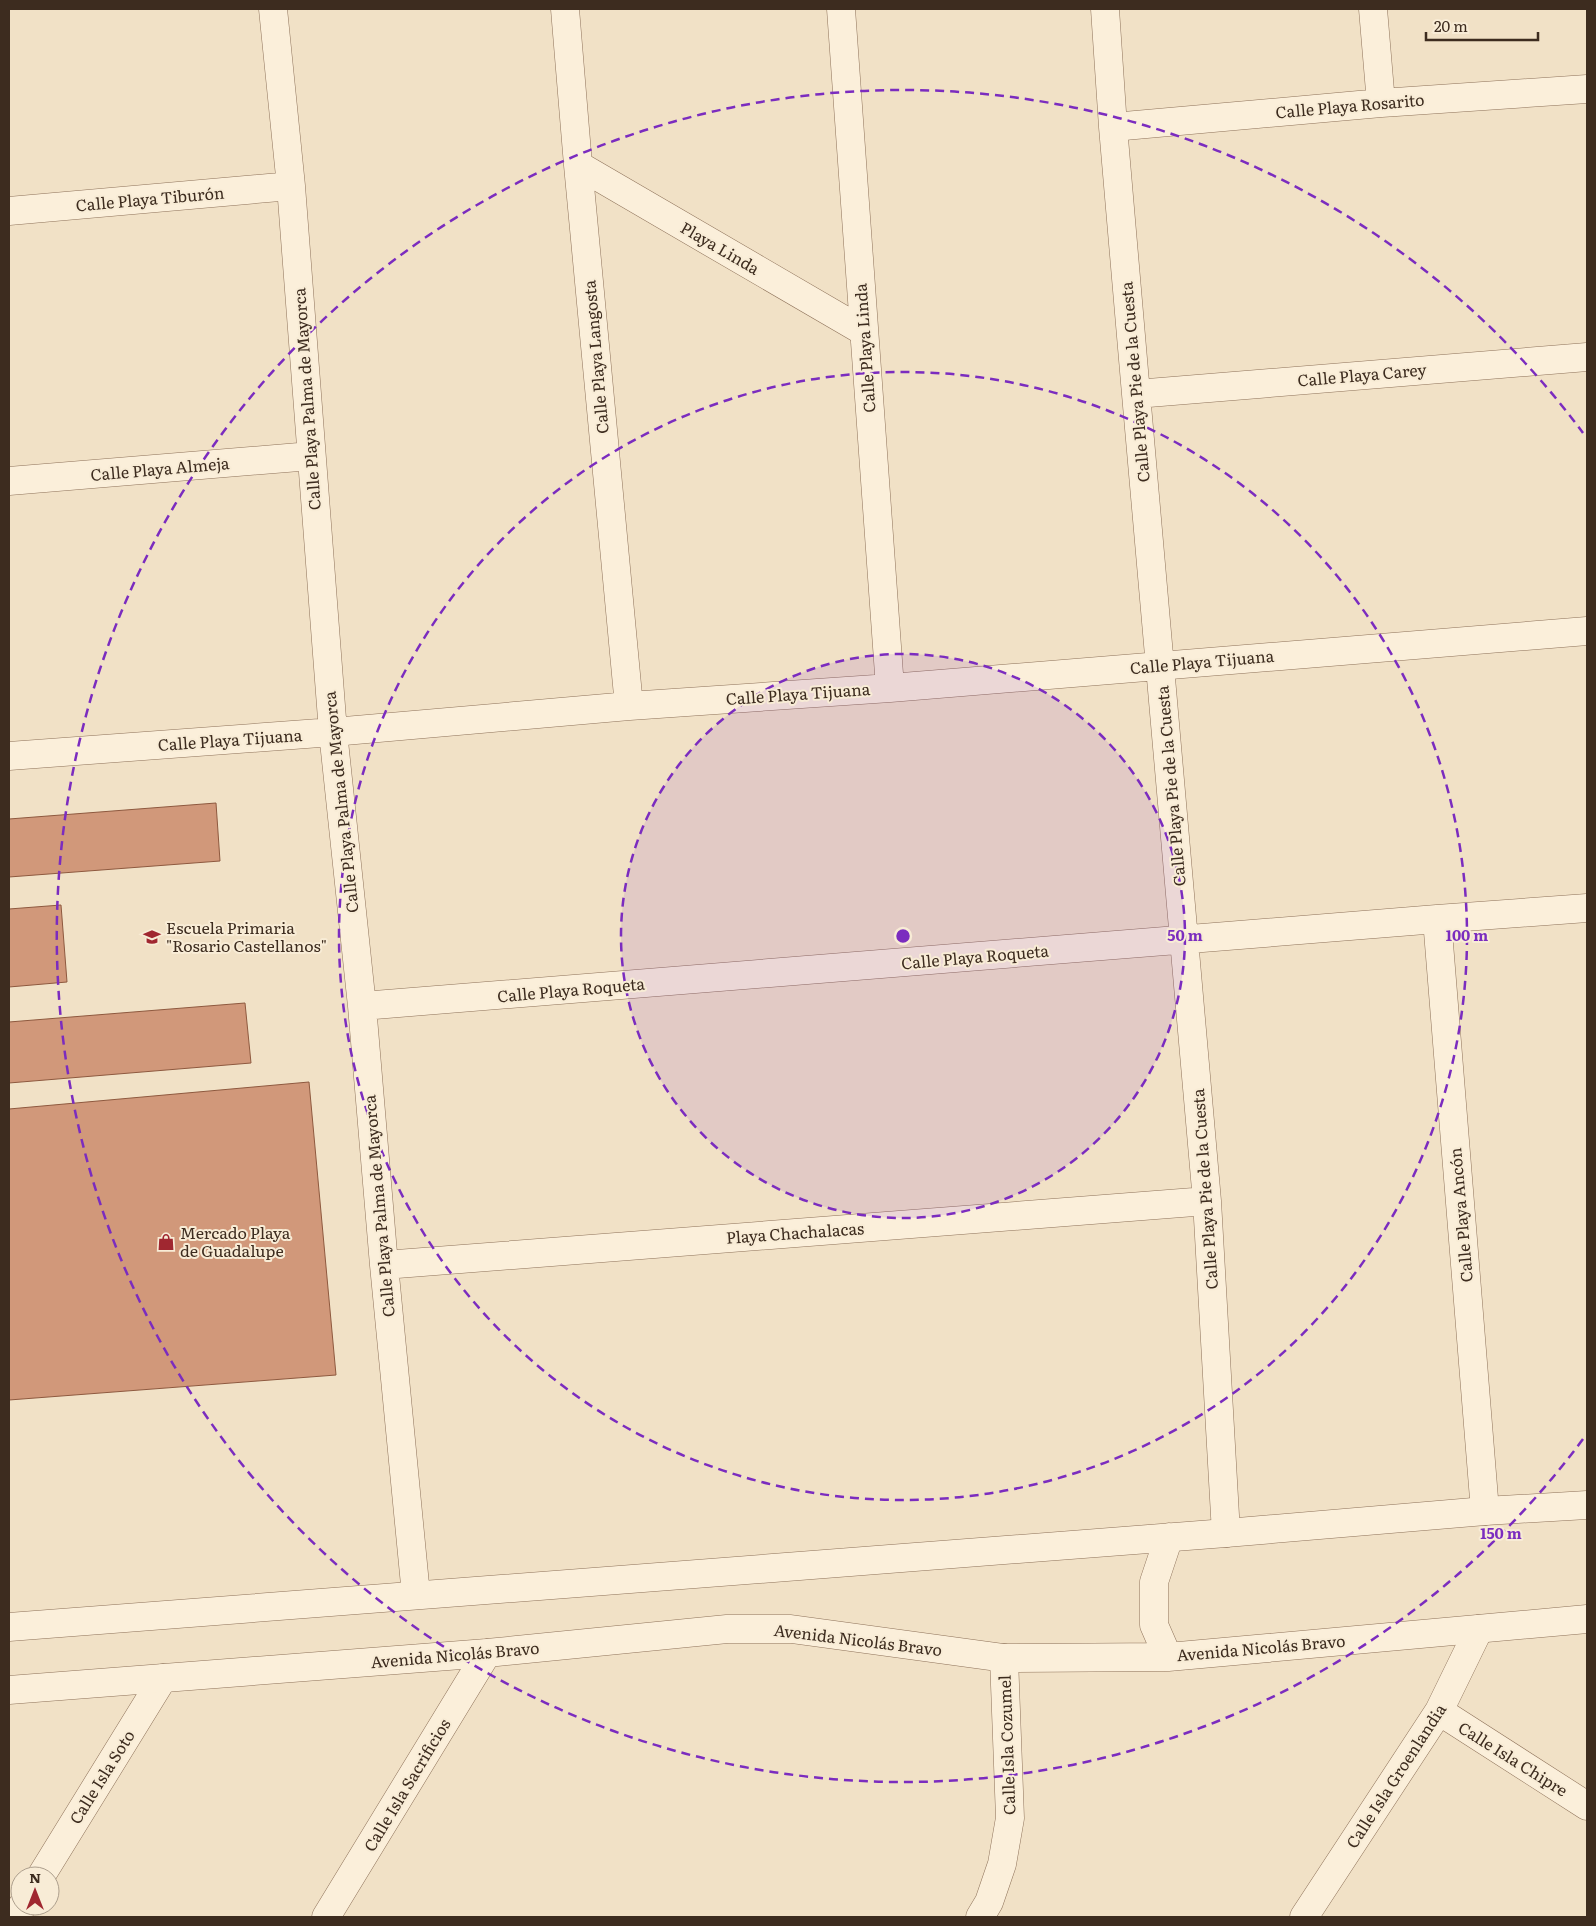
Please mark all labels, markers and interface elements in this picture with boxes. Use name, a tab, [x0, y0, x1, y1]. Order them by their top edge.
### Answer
scale bar	[1426, 10, 1538, 42]
text: 20 m	[1434, 14, 1468, 37]
street label: Calle Playa Rosarito	[1274, 87, 1425, 123]
street label: Calle Playa Tiburón	[75, 180, 226, 216]
street label: Playa Linda	[676, 215, 765, 280]
street label: Calle Playa Langosta	[576, 279, 614, 435]
street label: Calle Playa Pie de la Cuesta	[1113, 280, 1155, 483]
street label: Calle Playa Linda	[847, 282, 880, 414]
street label: Calle Playa Palma de Mayorca	[286, 287, 326, 511]
street label: Calle Playa Carey	[1296, 356, 1428, 392]
street label: Calle Playa Almeja	[89, 450, 231, 486]
street label: Calle Playa Tijuana	[1129, 643, 1275, 679]
street label: Calle Playa Tijuana	[725, 676, 871, 710]
street label: Calle Playa Pie de la Cuesta	[1149, 684, 1191, 887]
street label: Calle Playa Palma de Mayorca	[316, 690, 364, 914]
street label: Calle Playa Tijuana	[157, 722, 303, 756]
place label: Escuela Primaria "Rosario Castellanos"	[166, 915, 327, 957]
text: 50 m	[1167, 923, 1203, 946]
text: 100 m	[1446, 923, 1488, 946]
school or university icon: Escuela Primaria "Rosario Castellanos"	[142, 927, 162, 947]
centre of rings	[894, 927, 912, 945]
street label: Calle Playa Roqueta	[900, 938, 1050, 974]
street label: Calle Playa Roqueta	[496, 971, 646, 1007]
street label: Calle Playa Pie de la Cuesta	[1185, 1088, 1223, 1290]
street label: Calle Playa Palma de Mayorca	[356, 1094, 400, 1318]
street label: Calle Playa Ancón	[1442, 1146, 1478, 1283]
street label: Playa Chachalacas	[725, 1215, 865, 1249]
place label: Mercado Playa de Guadalupe	[180, 1220, 291, 1262]
shop icon: Mercado Playa de Guadalupe	[156, 1232, 176, 1252]
text: 150 m	[1480, 1521, 1522, 1544]
street label: Avenida Nicolás Bravo	[773, 1617, 944, 1661]
street label: Avenida Nicolás Bravo	[1176, 1628, 1346, 1666]
street label: Avenida Nicolás Bravo	[370, 1635, 540, 1673]
street label: Calle Isla Cozumel	[992, 1675, 1020, 1815]
street label: Calle Isla Groenlandia	[1339, 1698, 1451, 1853]
street label: Calle Isla Sacrificios	[357, 1713, 455, 1856]
street label: Calle Isla Chipre	[1454, 1715, 1573, 1801]
street label: Calle Isla Soto	[63, 1725, 140, 1828]
north arrow	[10, 1866, 60, 1916]
text: N	[29, 1867, 41, 1887]

